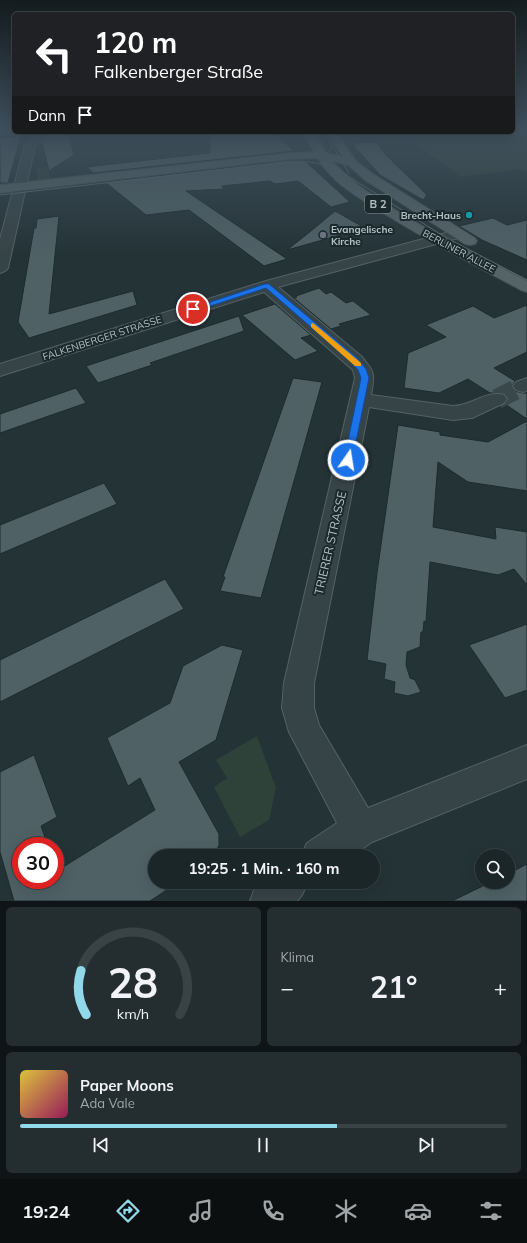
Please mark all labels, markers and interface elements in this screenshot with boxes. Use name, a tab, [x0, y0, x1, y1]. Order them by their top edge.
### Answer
text: 120 m	[94, 25, 177, 60]
icon: left	[28, 28, 80, 80]
text: Falkenberger Straße	[94, 60, 263, 83]
icon: arrive	[74, 104, 96, 126]
text: Dann	[28, 106, 66, 125]
road number: B 2	[365, 195, 391, 213]
place label: Brecht-Haus	[401, 209, 461, 222]
marker: Brecht-Haus	[464, 210, 474, 220]
place label: Evangelische Kirche	[331, 223, 393, 248]
street label: BERLINER ALLEE	[420, 226, 498, 276]
marker: Evangelische Kirche	[318, 230, 328, 240]
pin	[176, 292, 210, 326]
icon: arrive	[182, 298, 204, 320]
street label: FALKENBERGER STRASSE	[41, 313, 163, 363]
position arrow	[327, 439, 369, 481]
street label: TRIERER STRASSE	[311, 490, 349, 596]
speed limit sign: 30	[12, 837, 64, 889]
map controls	[475, 849, 515, 889]
button: search	[475, 849, 515, 889]
text: 19:25 · 1 Min. · 160 m	[188, 859, 340, 878]
text: Klima	[281, 949, 314, 965]
text: 28	[108, 955, 158, 1007]
text: 21°	[370, 968, 417, 1006]
text: −	[281, 974, 294, 1002]
text: +	[494, 974, 507, 1002]
text: km/h	[117, 1004, 149, 1022]
text: Paper Moons	[80, 1076, 174, 1095]
text: Ada Vale	[80, 1095, 135, 1111]
icon: previous	[90, 1134, 112, 1156]
icon: pause	[252, 1134, 274, 1156]
icon: next	[415, 1134, 437, 1156]
icon: directions	[114, 1197, 142, 1225]
icon: music	[187, 1197, 215, 1225]
icon: phone	[259, 1197, 287, 1225]
icon: climate	[332, 1197, 360, 1225]
icon: car	[404, 1197, 432, 1225]
icon: filters	[477, 1197, 505, 1225]
text: 19:24	[22, 1200, 70, 1223]

